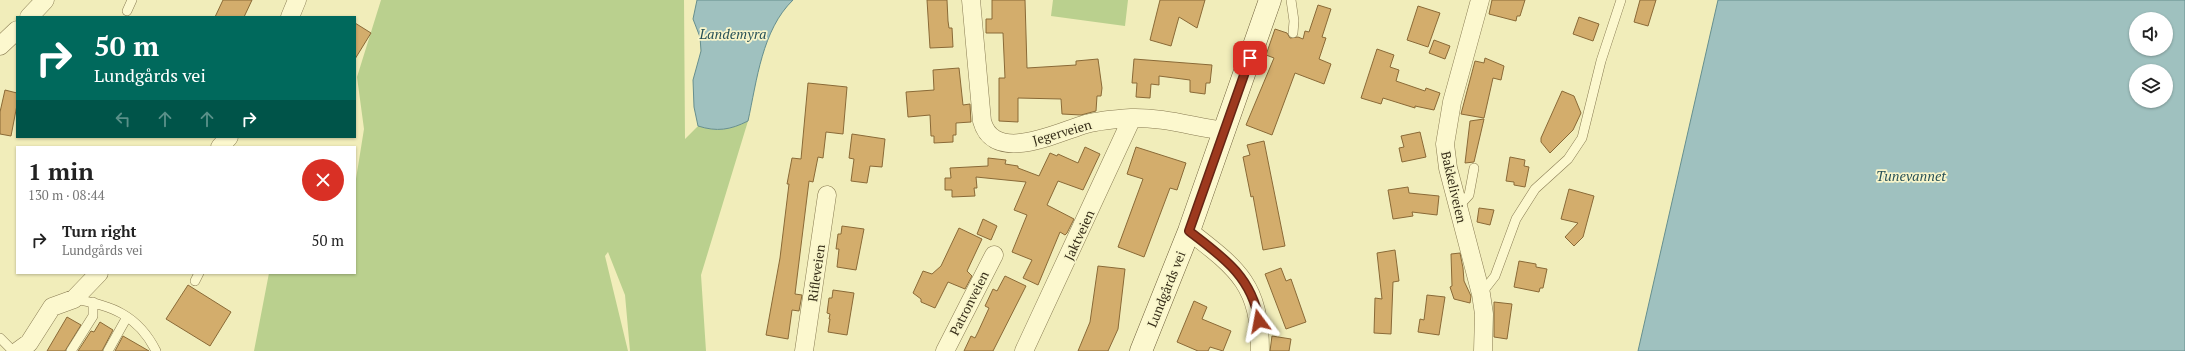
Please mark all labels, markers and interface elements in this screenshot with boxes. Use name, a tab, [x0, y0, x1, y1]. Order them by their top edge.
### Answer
map controls	[2129, 12, 2173, 108]
button: sound	[2129, 12, 2173, 56]
water label: Landemyra	[698, 24, 767, 43]
text: 50 m	[94, 27, 159, 64]
icon: right	[28, 32, 80, 84]
pin	[1233, 41, 1267, 75]
icon: arrive	[1239, 47, 1261, 69]
text: Lundgårds vei	[94, 63, 206, 87]
button: layers	[2129, 64, 2173, 108]
icon: left	[112, 108, 134, 130]
icon: ahead	[154, 108, 176, 130]
icon: ahead	[196, 108, 218, 130]
icon: right	[238, 108, 260, 130]
street label: Jegerveien	[1030, 115, 1094, 149]
street label: Bakkeliveien	[1437, 149, 1471, 225]
text: 1 min	[28, 155, 94, 187]
button: close	[302, 159, 344, 201]
water label: Tunevannet	[1876, 166, 1946, 185]
text: 130 m · 08:44	[28, 186, 105, 204]
street label: Jaktveien	[1060, 207, 1099, 263]
text: Turn right	[62, 221, 137, 241]
icon: right	[28, 229, 50, 251]
text: 50 m	[311, 230, 344, 250]
text: Lundgårds vei	[62, 241, 143, 259]
street label: Rifleveien	[803, 243, 829, 303]
street label: Lundgårds vei	[1143, 248, 1189, 330]
street label: Patronveien	[945, 267, 993, 338]
position arrow	[1238, 300, 1280, 342]

